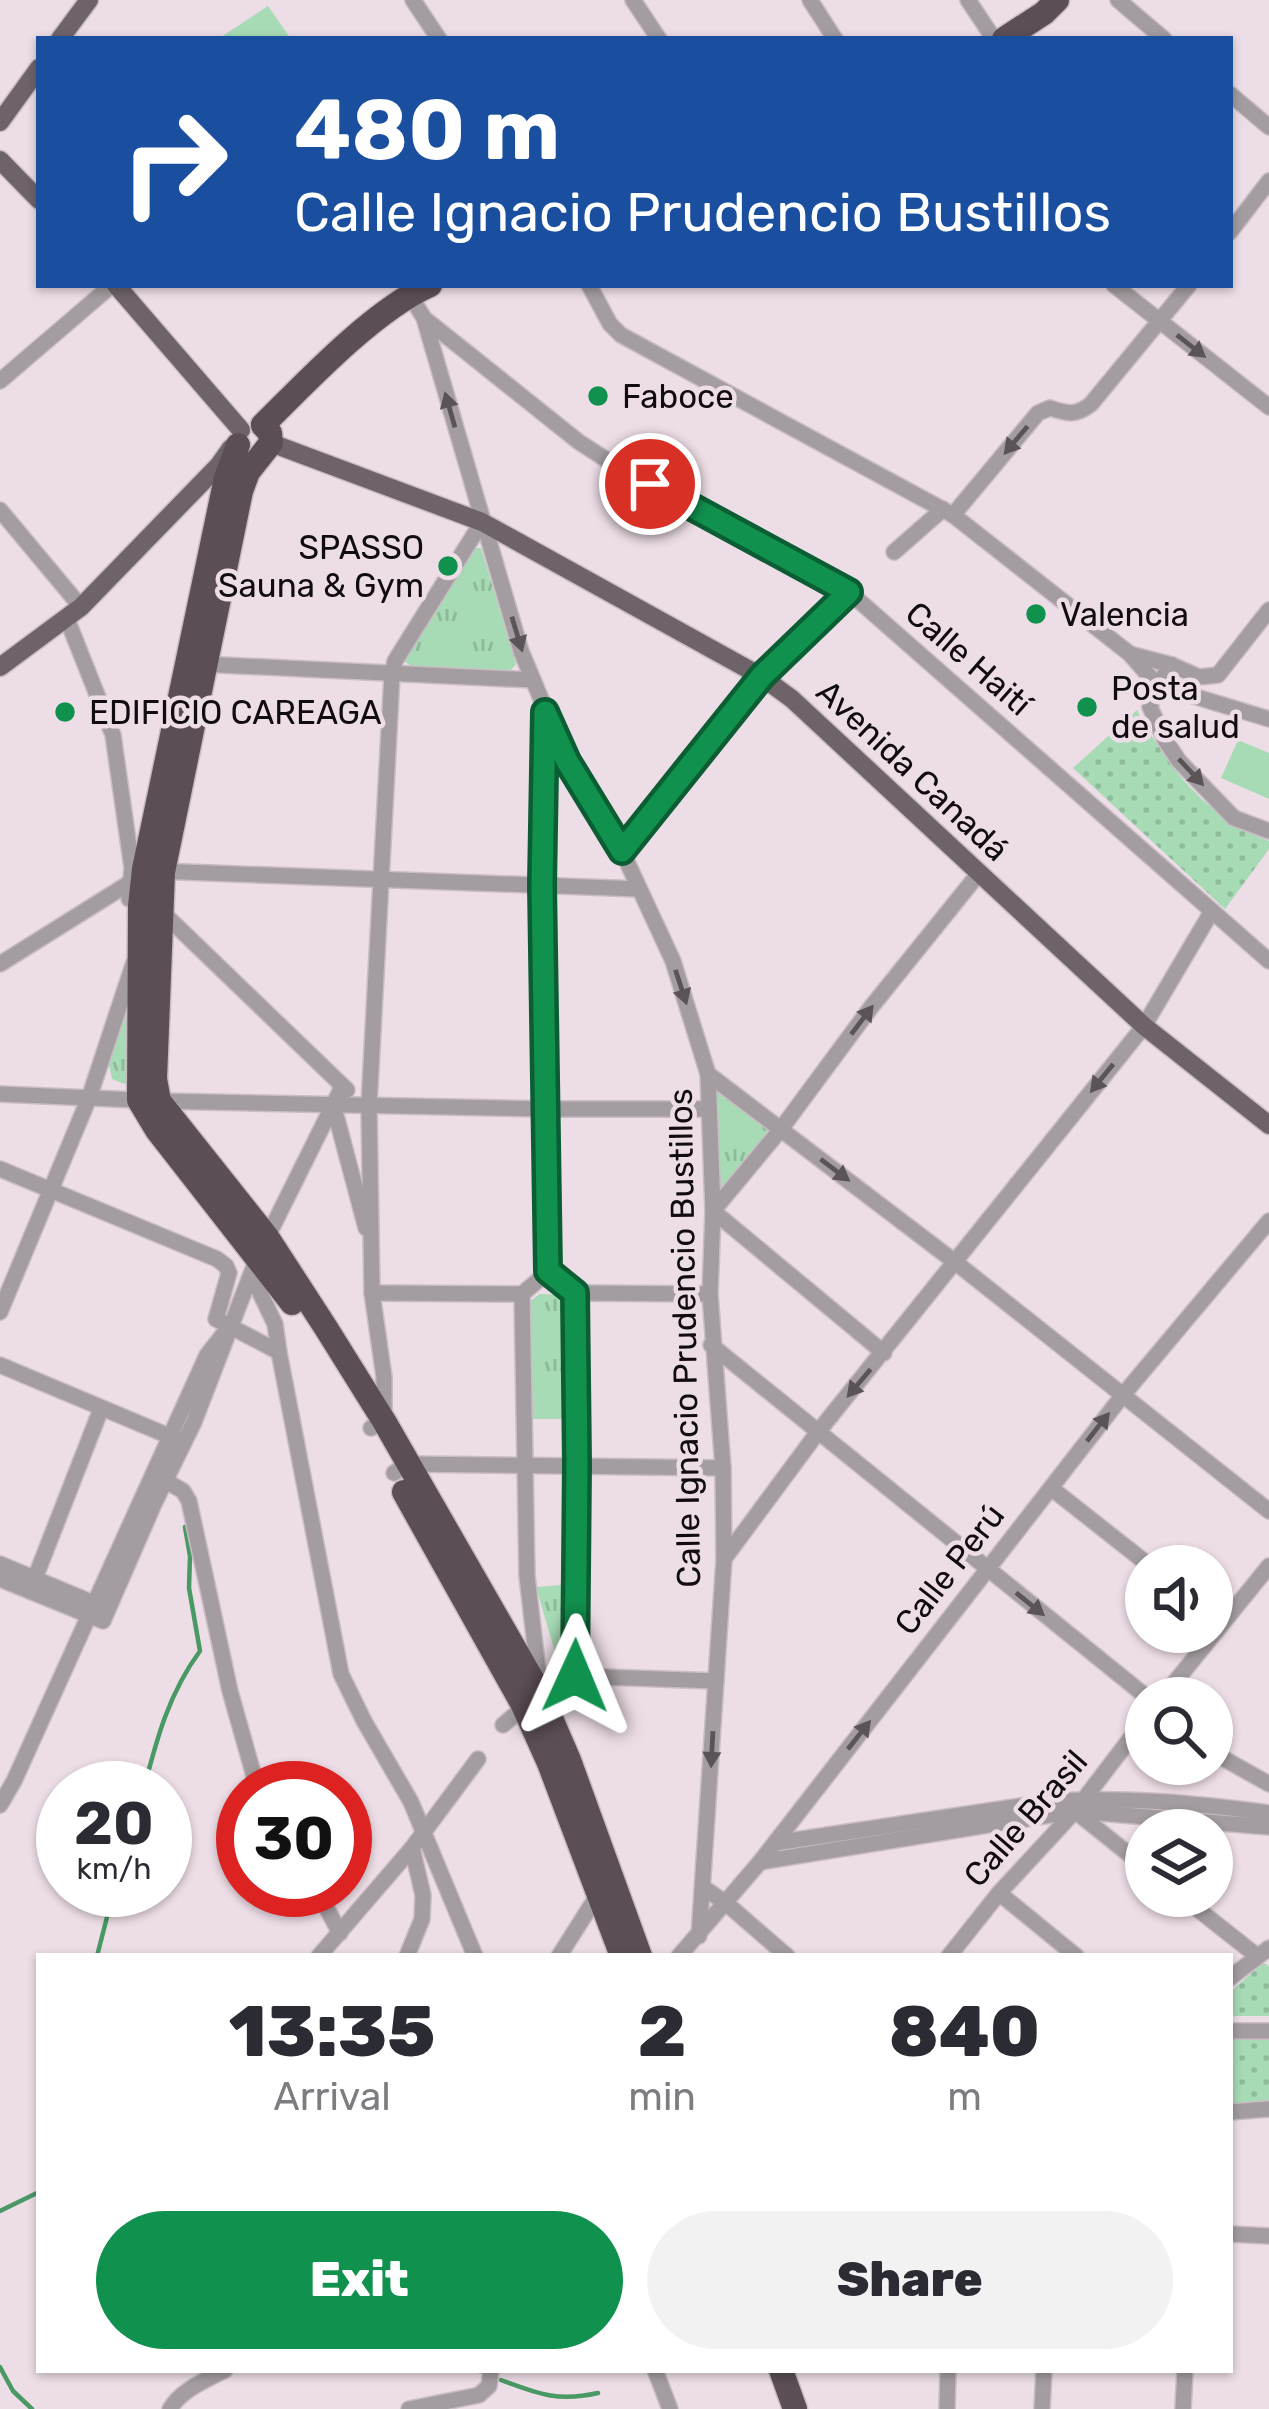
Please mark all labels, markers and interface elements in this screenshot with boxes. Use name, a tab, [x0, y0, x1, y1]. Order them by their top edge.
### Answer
text: 480 m	[294, 80, 560, 180]
icon: right	[96, 84, 252, 240]
text: Calle Ignacio Prudencio Bustillos	[294, 181, 1111, 245]
one-way arrow	[1176, 333, 1207, 358]
place label: Faboce	[622, 377, 734, 416]
marker: Faboce	[585, 383, 611, 409]
one-way arrow	[440, 391, 459, 428]
one-way arrow	[1003, 425, 1029, 455]
pin	[599, 433, 701, 535]
icon: arrive	[617, 451, 683, 517]
place label: SPASSO Sauna & Gym	[218, 528, 424, 605]
marker: SPASSO Sauna & Gym	[435, 553, 461, 579]
street label: Calle Haití	[898, 593, 1041, 725]
place label: Valencia	[1060, 595, 1189, 634]
marker: Valencia	[1023, 601, 1049, 627]
one-way arrow	[508, 616, 527, 653]
place label: Posta de salud	[1111, 669, 1240, 746]
street label: Avenida Canadá	[809, 672, 1016, 869]
place label: EDIFICIO CAREAGA	[89, 693, 382, 732]
marker: Posta de salud	[1074, 694, 1100, 720]
marker: EDIFICIO CAREAGA	[52, 699, 78, 725]
one-way arrow	[1176, 758, 1204, 787]
one-way arrow	[673, 969, 691, 1006]
one-way arrow	[849, 1004, 873, 1035]
one-way arrow	[1090, 1063, 1115, 1094]
street label: Calle Ignacio Prudencio Bustillos	[661, 1088, 708, 1588]
one-way arrow	[819, 1157, 851, 1182]
one-way arrow	[847, 1368, 873, 1398]
one-way arrow	[1085, 1412, 1110, 1443]
street label: Calle Perú	[886, 1496, 1012, 1642]
map controls	[1125, 1545, 1233, 1917]
button: sound	[1125, 1545, 1233, 1653]
one-way arrow	[1015, 1591, 1046, 1616]
position arrow	[512, 1613, 638, 1739]
button: search	[1125, 1677, 1233, 1785]
one-way arrow	[846, 1719, 871, 1751]
one-way arrow	[702, 1731, 721, 1769]
street label: Calle Brasil	[955, 1742, 1095, 1895]
speed limit sign: 30	[216, 1761, 372, 1917]
text: 20	[74, 1788, 154, 1859]
button: layers	[1125, 1809, 1233, 1917]
text: km/h	[77, 1851, 151, 1887]
text: 13:35	[229, 1989, 435, 2074]
text: 2	[638, 1989, 687, 2074]
text: 840	[889, 1989, 1040, 2074]
text: Arrival	[274, 2074, 391, 2120]
text: min	[628, 2074, 696, 2120]
text: m	[947, 2074, 982, 2120]
button: Exit	[96, 2211, 623, 2349]
button: Share	[647, 2211, 1173, 2349]

